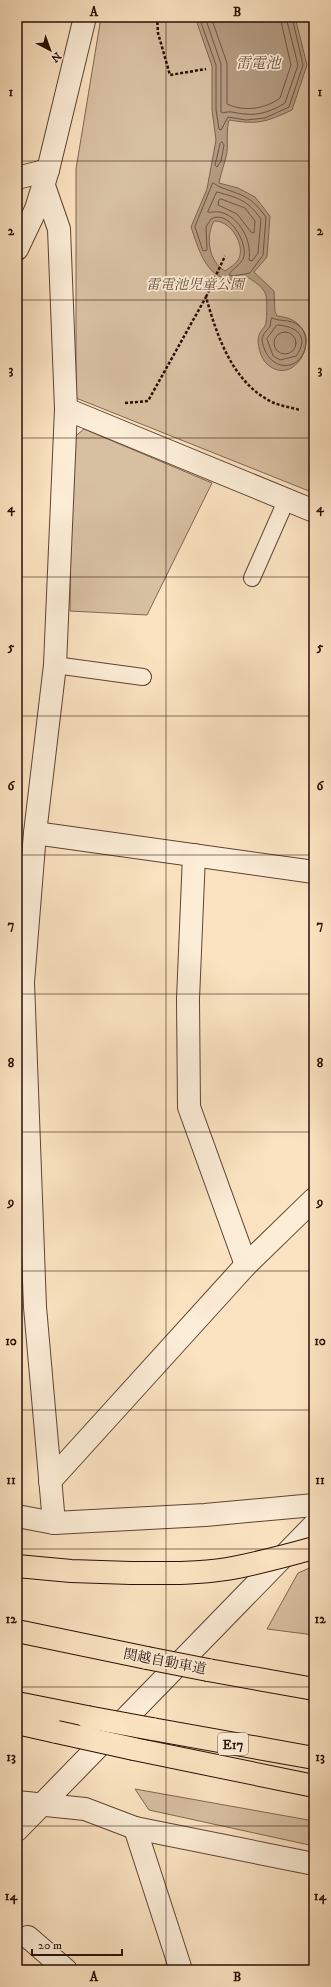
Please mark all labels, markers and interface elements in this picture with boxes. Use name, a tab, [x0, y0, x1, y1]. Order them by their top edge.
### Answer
text: A	[89, 4, 99, 20]
text: B	[233, 4, 241, 20]
north arrow	[30, 30, 70, 70]
text: N	[48, 49, 64, 65]
water label: 雷電池	[235, 54, 282, 73]
text: 1	[9, 84, 14, 100]
text: 1	[318, 84, 323, 100]
text: 2	[8, 223, 15, 239]
text: 2	[317, 223, 324, 239]
park label: 雷電池児童公園	[146, 276, 246, 294]
text: 3	[9, 362, 14, 378]
text: 3	[318, 362, 323, 378]
text: 4	[6, 500, 15, 517]
text: 4	[315, 500, 324, 517]
text: 5	[7, 639, 15, 655]
text: 5	[316, 639, 324, 655]
text: 6	[8, 778, 16, 794]
text: 6	[317, 778, 325, 794]
text: 7	[8, 917, 15, 933]
text: 7	[317, 917, 324, 933]
text: 8	[8, 1055, 15, 1071]
text: 8	[317, 1055, 324, 1071]
text: 9	[7, 1194, 14, 1210]
text: 9	[316, 1194, 323, 1210]
text: 10	[5, 1333, 17, 1349]
text: 10	[314, 1333, 326, 1349]
text: 11	[6, 1472, 16, 1488]
text: 11	[315, 1472, 325, 1488]
text: 12	[5, 1611, 17, 1627]
text: 12	[314, 1611, 326, 1627]
street label: 関越自動車道	[122, 1645, 208, 1679]
road number: E17	[218, 1733, 248, 1755]
text: 13	[6, 1749, 16, 1765]
text: 13	[315, 1749, 325, 1765]
text: 14	[5, 1888, 18, 1905]
text: 14	[314, 1888, 327, 1905]
scale bar	[32, 1931, 122, 1957]
text: 20 m	[38, 1938, 62, 1953]
text: A	[89, 1969, 99, 1985]
text: B	[233, 1969, 241, 1985]

